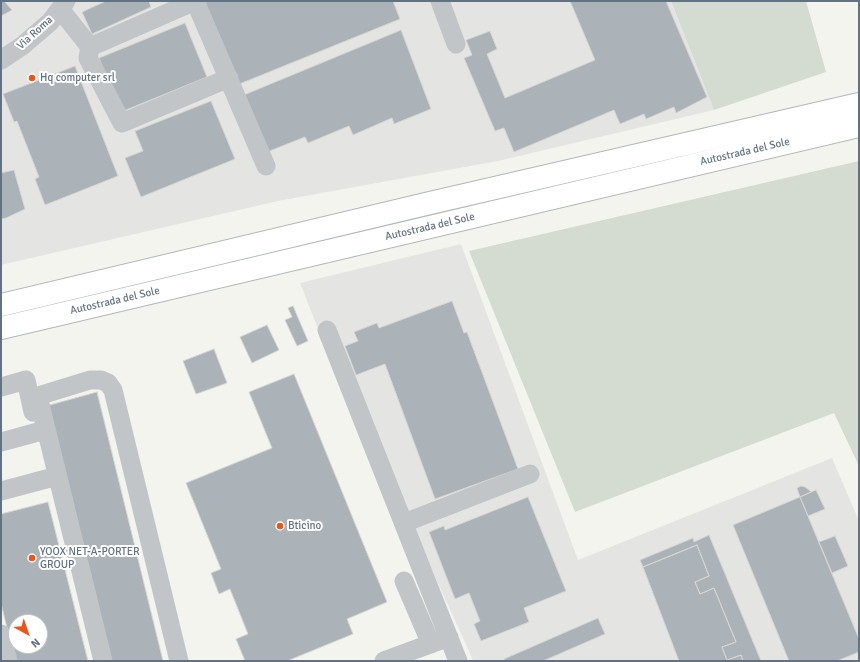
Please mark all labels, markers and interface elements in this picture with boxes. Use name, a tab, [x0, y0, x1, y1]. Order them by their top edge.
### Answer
street label: Via Roma	[14, 13, 56, 53]
place label: Hq computer srl	[40, 71, 115, 85]
marker: Hq computer srl	[27, 73, 37, 83]
street label: Autostrada del Sole	[699, 135, 791, 169]
street label: Autostrada del Sole	[384, 210, 476, 244]
street label: Autostrada del Sole	[69, 284, 161, 318]
place label: Bticino	[288, 519, 321, 533]
marker: Bticino	[275, 521, 285, 531]
place label: YOOX NET-A-PORTER GROUP	[40, 545, 140, 571]
marker: YOOX NET-A-PORTER GROUP	[27, 553, 37, 563]
north arrow	[8, 614, 48, 654]
text: N	[28, 635, 43, 650]

